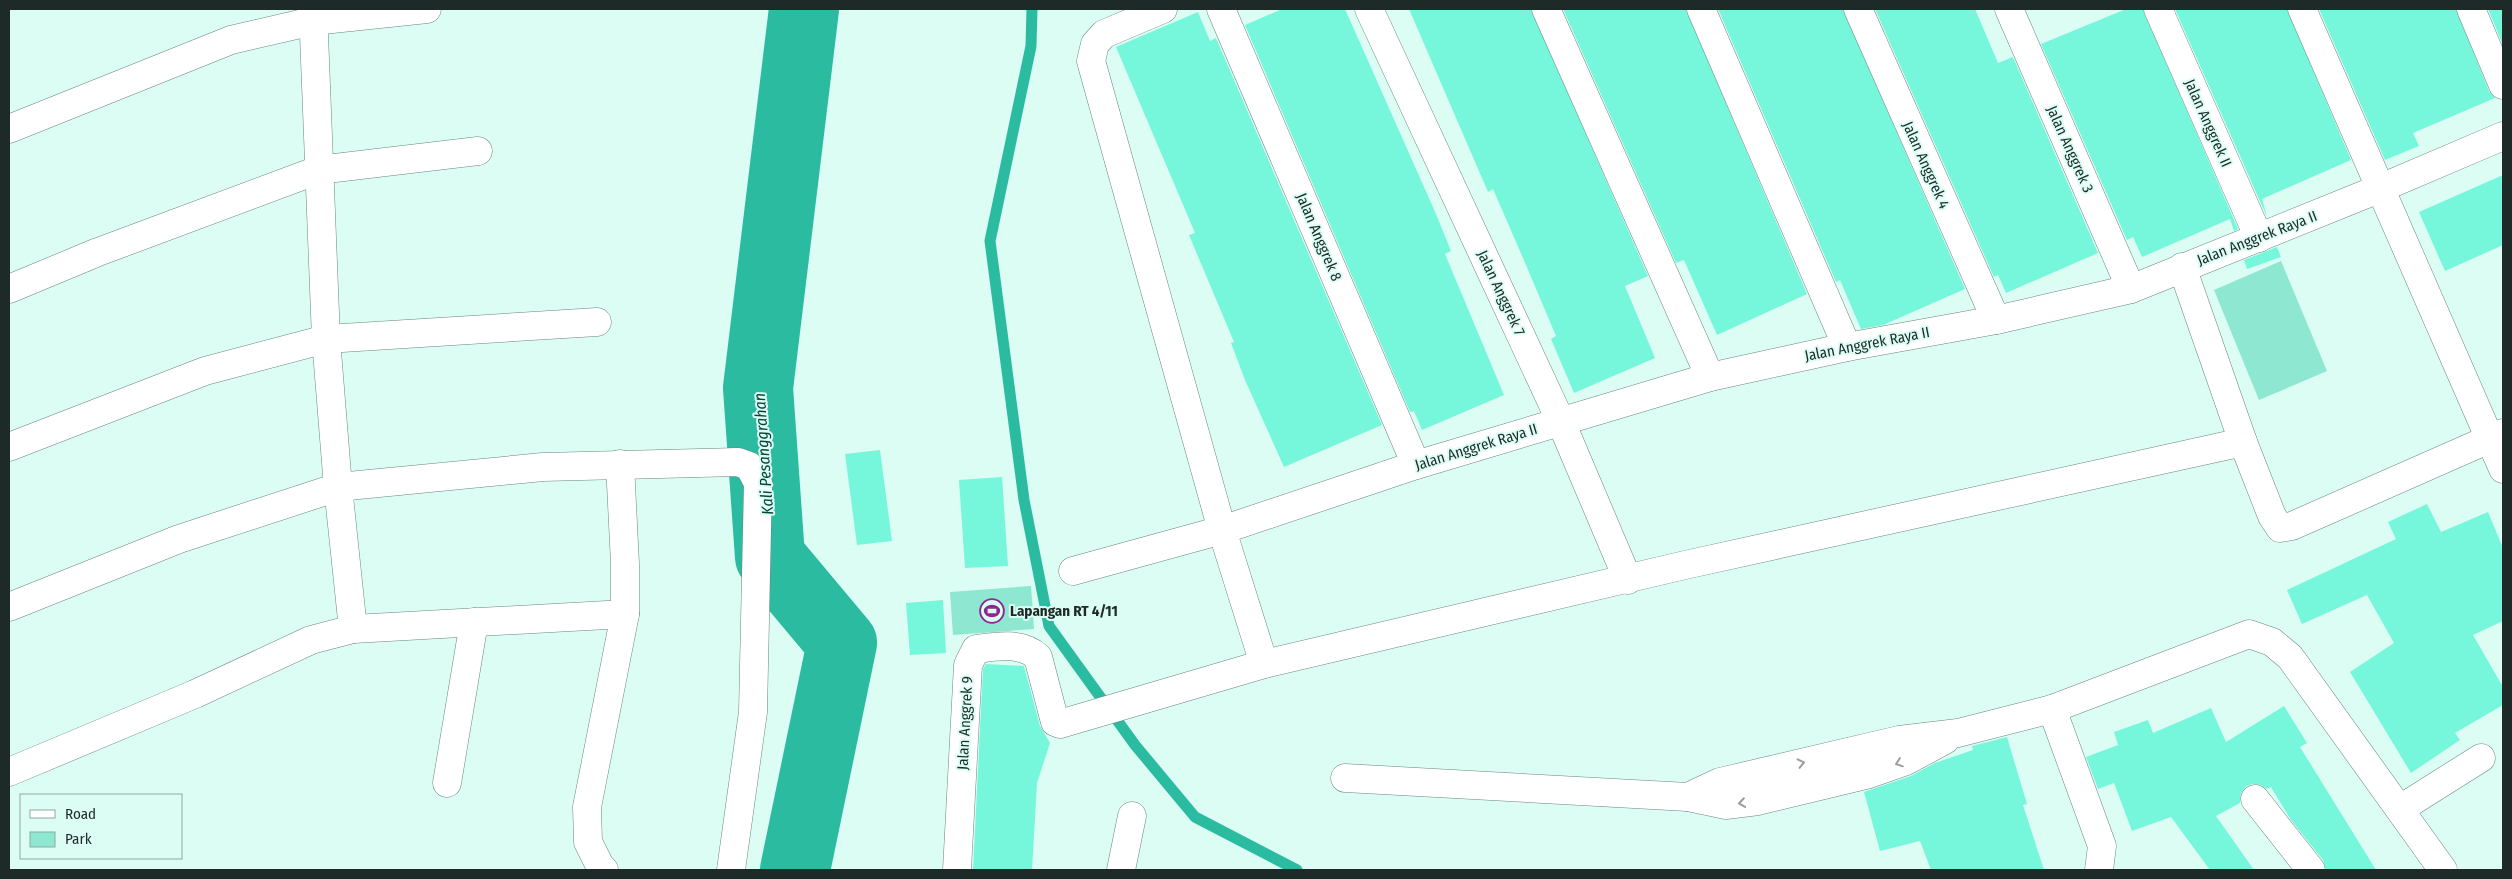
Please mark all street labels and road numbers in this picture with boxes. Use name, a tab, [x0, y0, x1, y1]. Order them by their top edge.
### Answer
street label: Jalan Anggrek II	[2181, 76, 2235, 170]
street label: Jalan Anggrek 3	[2043, 103, 2097, 196]
street label: Jalan Anggrek 4	[1899, 118, 1953, 212]
street label: Jalan Anggrek 8	[1292, 190, 1346, 284]
street label: Jalan Anggrek Raya II	[2195, 207, 2319, 269]
street label: Jalan Anggrek 7	[1473, 247, 1529, 339]
street label: Jalan Anggrek Raya II	[1803, 323, 1931, 365]
street label: Jalan Anggrek Raya II	[1413, 420, 1539, 474]
street label: Jalan Anggrek 9	[954, 676, 976, 770]

